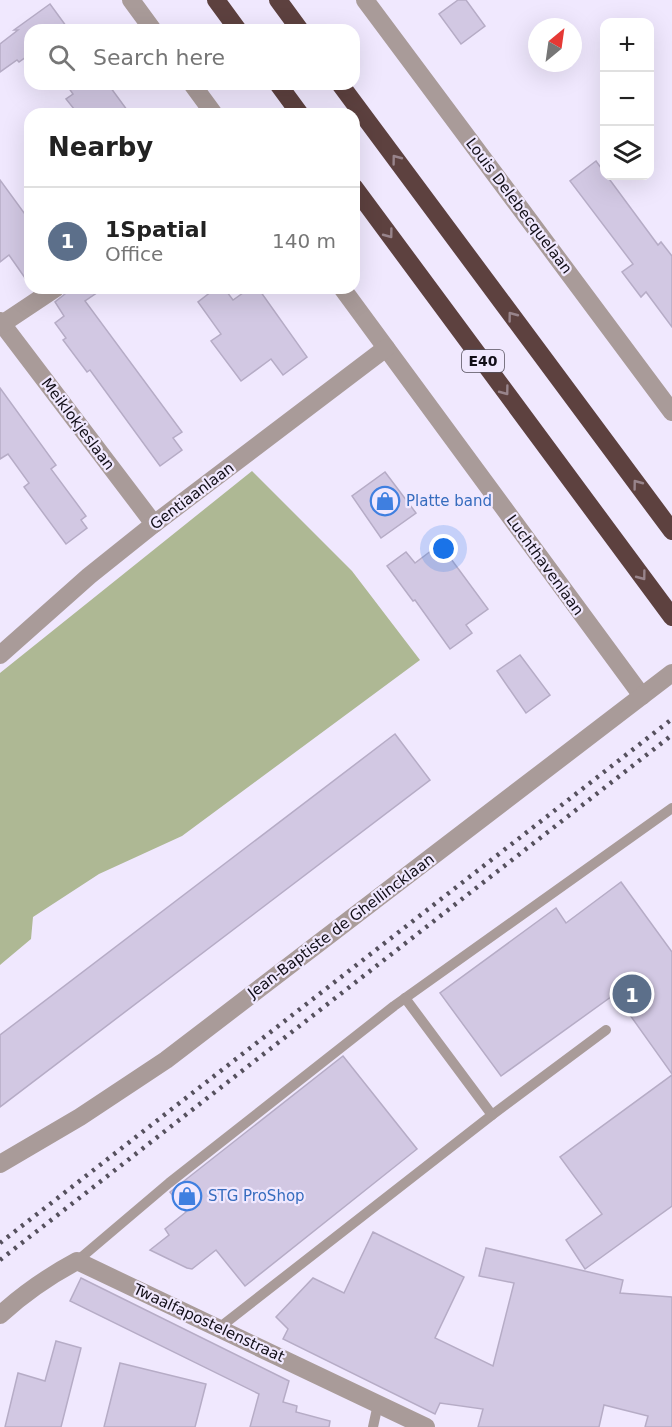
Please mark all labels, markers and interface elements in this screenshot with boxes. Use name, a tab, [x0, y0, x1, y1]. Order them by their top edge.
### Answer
north arrow	[528, 18, 582, 72]
map controls	[600, 18, 654, 180]
button: +	[600, 18, 654, 72]
search box	[24, 24, 360, 90]
icon: search	[45, 41, 78, 74]
text: Search here	[93, 45, 225, 70]
button: −	[600, 72, 654, 126]
button: layers	[600, 126, 654, 180]
text: Nearby	[48, 132, 153, 162]
street label: Louis Delebecquelaan	[462, 135, 576, 277]
one-way arrow	[392, 155, 403, 166]
text: 1Spatial	[105, 217, 207, 242]
one-way arrow	[382, 228, 393, 239]
text: 1	[61, 229, 74, 253]
text: 140 m	[272, 229, 336, 253]
text: Office	[105, 242, 163, 266]
one-way arrow	[508, 311, 519, 322]
road number: E40	[462, 350, 504, 372]
street label: Meiklokjeslaan	[38, 375, 118, 473]
one-way arrow	[498, 384, 509, 395]
street label: Gentiaanlaan	[147, 459, 237, 533]
one-way arrow	[633, 480, 644, 491]
shop icon: Platte band	[369, 485, 401, 517]
place label: Platte band	[406, 492, 492, 510]
street label: Luchthavenlaan	[503, 511, 587, 619]
your location	[429, 534, 458, 563]
one-way arrow	[635, 569, 646, 580]
street label: Jean-Baptiste de Ghellincklaan	[243, 850, 438, 1003]
pin: 1	[612, 972, 652, 1016]
shop icon: STG ProShop	[171, 1180, 203, 1212]
place label: STG ProShop	[208, 1187, 305, 1205]
street label: Twaalfapostelenstraat	[130, 1280, 288, 1366]

